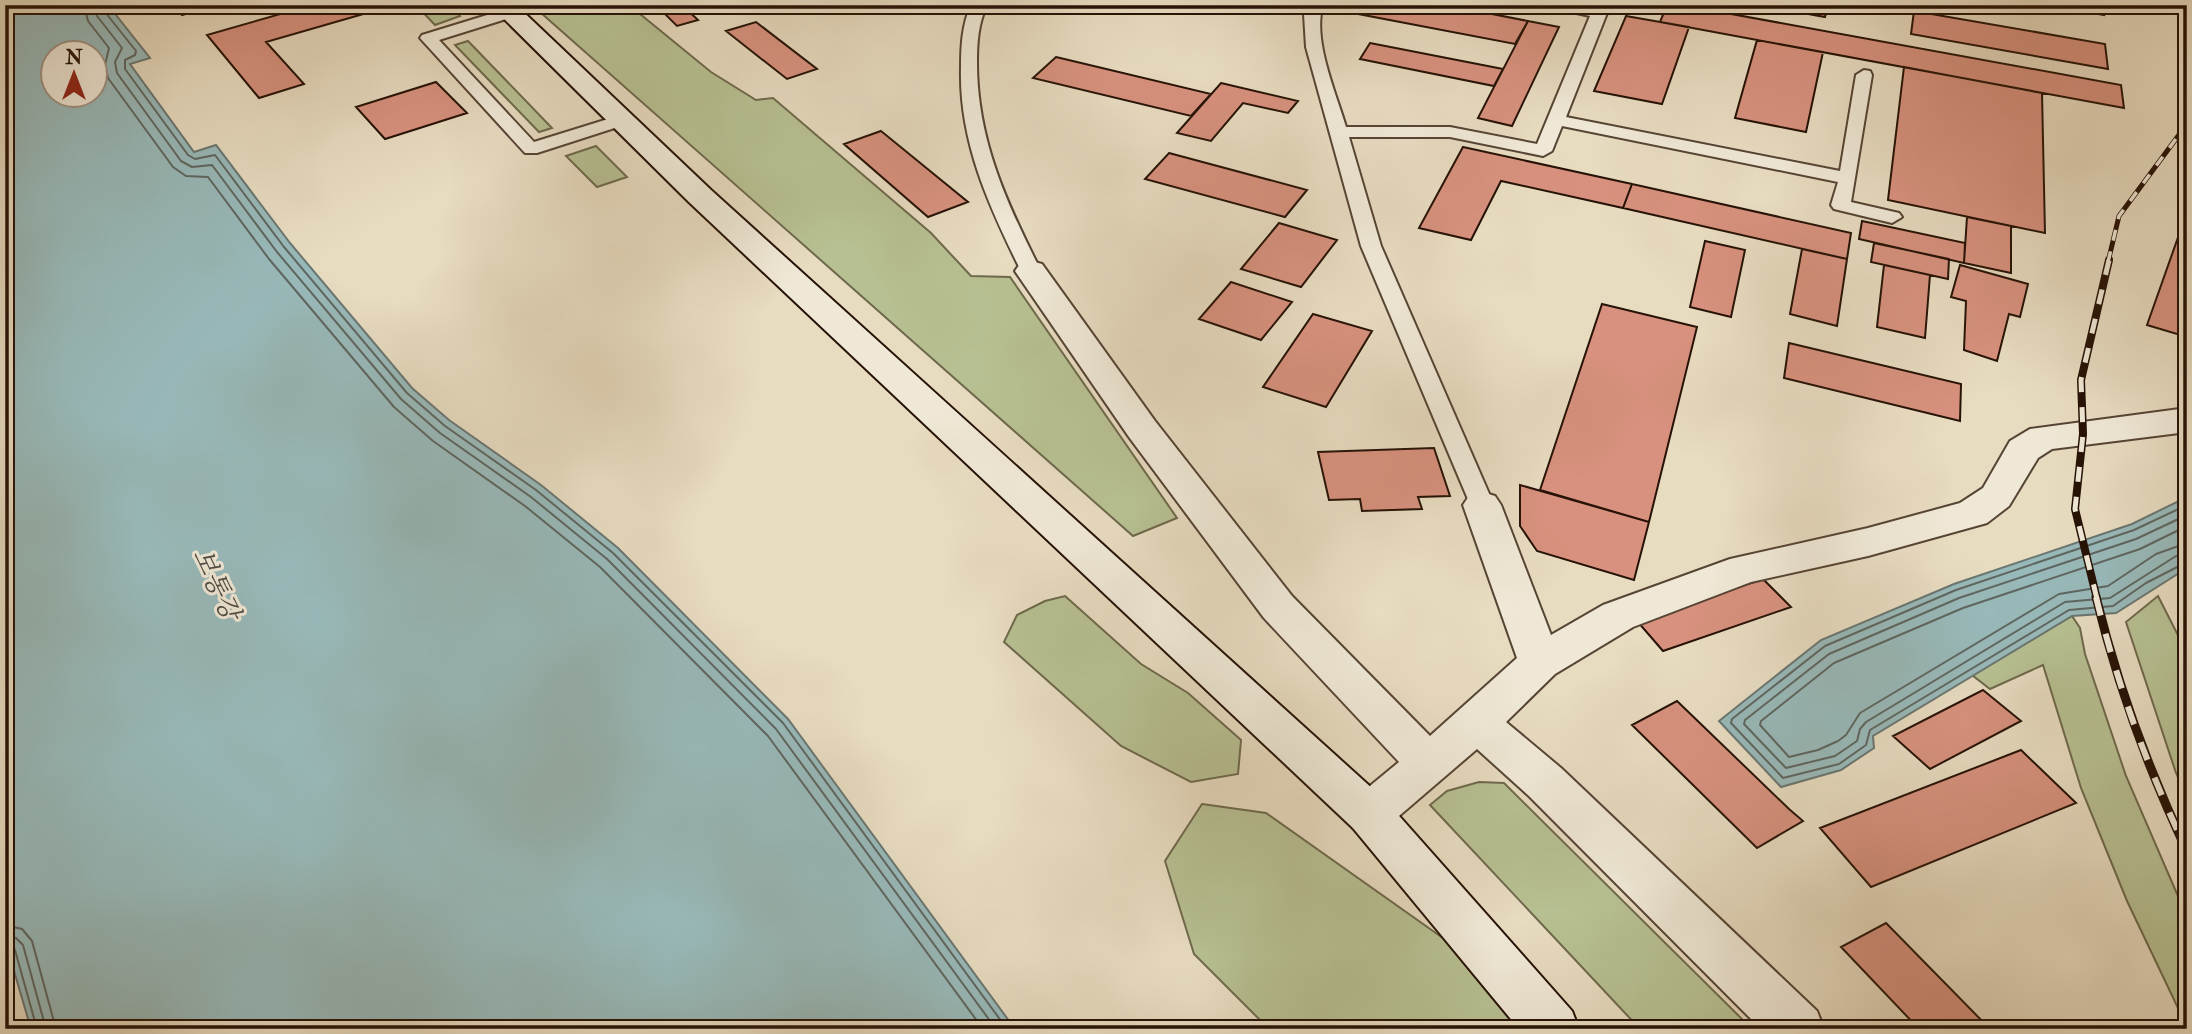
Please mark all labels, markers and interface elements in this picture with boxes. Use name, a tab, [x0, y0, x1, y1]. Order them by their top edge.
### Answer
north arrow	[38, 38, 108, 108]
text: N	[64, 46, 83, 70]
water label: 보통강	[186, 543, 248, 628]

